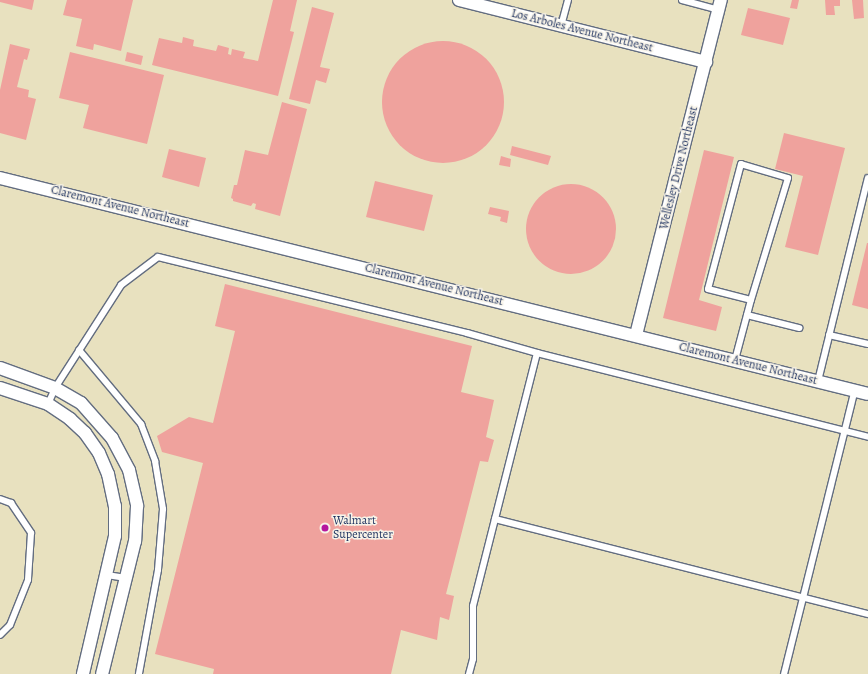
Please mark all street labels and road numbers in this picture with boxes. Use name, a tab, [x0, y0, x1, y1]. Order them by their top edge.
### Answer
street label: Los Arboles Avenue Northeast	[510, 6, 654, 56]
street label: Wellesley Drive Northeast	[657, 105, 701, 231]
street label: Claremont Avenue Northeast	[49, 183, 191, 231]
street label: Claremont Avenue Northeast	[363, 261, 505, 309]
street label: Claremont Avenue Northeast	[677, 340, 819, 388]

